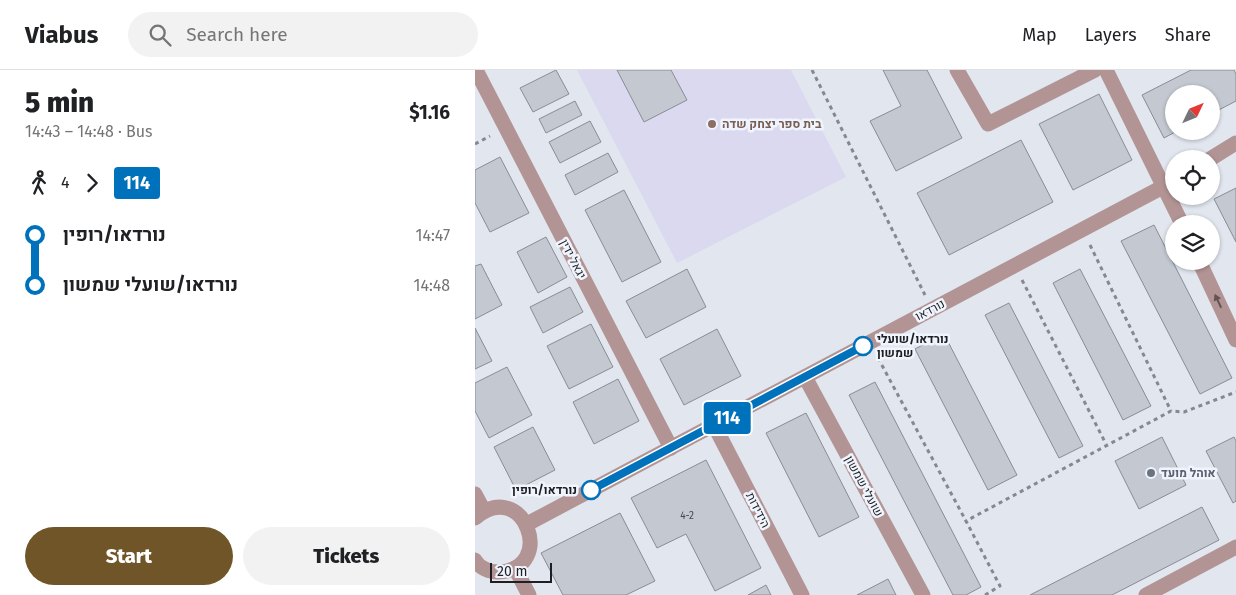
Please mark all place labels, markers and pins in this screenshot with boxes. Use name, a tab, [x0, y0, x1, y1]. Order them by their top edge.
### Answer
place label: בית ספר יצחק שדה	[722, 117, 822, 131]
marker: בית ספר יצחק שדה	[706, 118, 718, 130]
place label: נורדאו/שועלי שמשון	[877, 332, 949, 360]
marker: נורדאו/שועלי שמשון	[853, 336, 873, 356]
place label: אוהל מועד	[1161, 466, 1216, 480]
marker: אוהל מועד	[1145, 467, 1157, 479]
marker: נורדאו/רופין	[581, 480, 601, 500]
place label: נורדאו/רופין	[512, 483, 577, 497]

